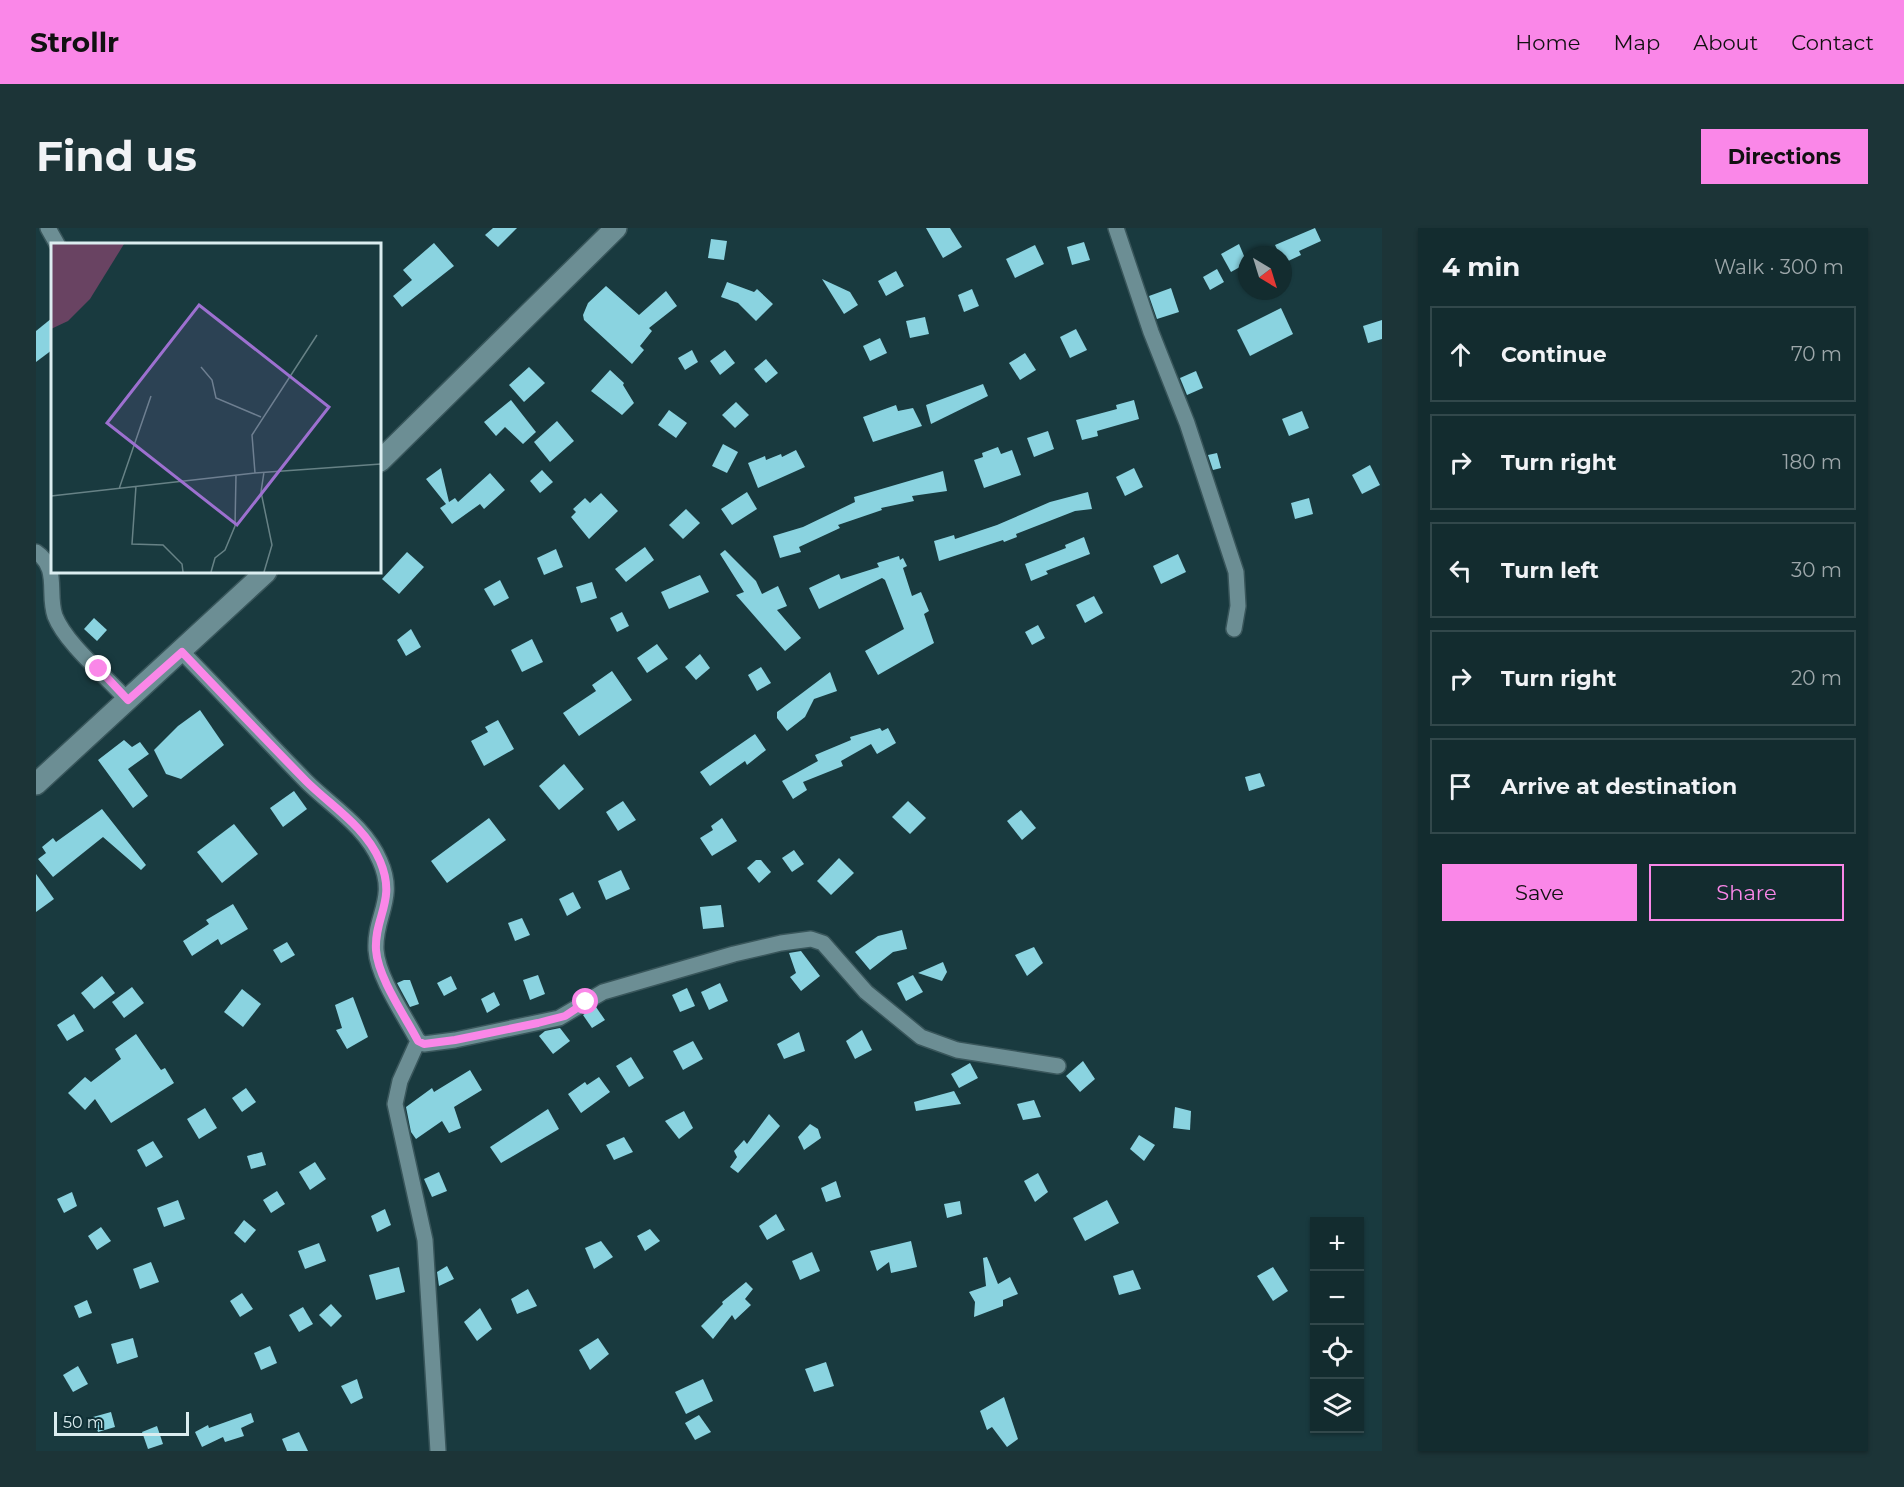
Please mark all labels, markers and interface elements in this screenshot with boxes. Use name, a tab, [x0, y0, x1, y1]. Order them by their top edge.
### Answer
text: Strollr	[30, 25, 119, 59]
text: Home	[1515, 30, 1580, 55]
text: Map	[1613, 30, 1660, 55]
text: About	[1693, 30, 1758, 55]
text: Contact	[1791, 30, 1874, 55]
button: Directions	[1701, 129, 1868, 184]
text: Find us	[36, 130, 197, 182]
inset map	[51, 243, 381, 573]
north arrow	[1238, 246, 1292, 300]
text: 4 min	[1442, 251, 1520, 283]
text: Walk · 300 m	[1714, 255, 1844, 279]
icon: ahead	[1444, 338, 1477, 371]
text: Continue	[1501, 341, 1607, 368]
text: 70 m	[1791, 342, 1842, 366]
icon: right	[1444, 446, 1477, 479]
text: Turn right	[1501, 449, 1616, 476]
text: 180 m	[1782, 450, 1842, 474]
icon: left	[1444, 554, 1477, 587]
text: Turn left	[1501, 557, 1599, 584]
text: 30 m	[1791, 558, 1842, 582]
route end	[85, 655, 111, 681]
icon: right	[1444, 662, 1477, 695]
text: Turn right	[1501, 665, 1616, 692]
text: 20 m	[1791, 666, 1842, 690]
icon: arrive	[1444, 770, 1477, 803]
text: Arrive at destination	[1501, 773, 1737, 800]
button: Save	[1442, 864, 1637, 921]
button: Share	[1649, 864, 1844, 921]
route start	[572, 988, 598, 1014]
map controls	[1310, 1217, 1364, 1433]
button: +	[1310, 1217, 1364, 1271]
button: −	[1310, 1271, 1364, 1325]
button: locate	[1310, 1325, 1364, 1379]
button: layers	[1310, 1379, 1364, 1433]
scale bar	[54, 1409, 189, 1436]
text: 50 m	[63, 1413, 104, 1432]

